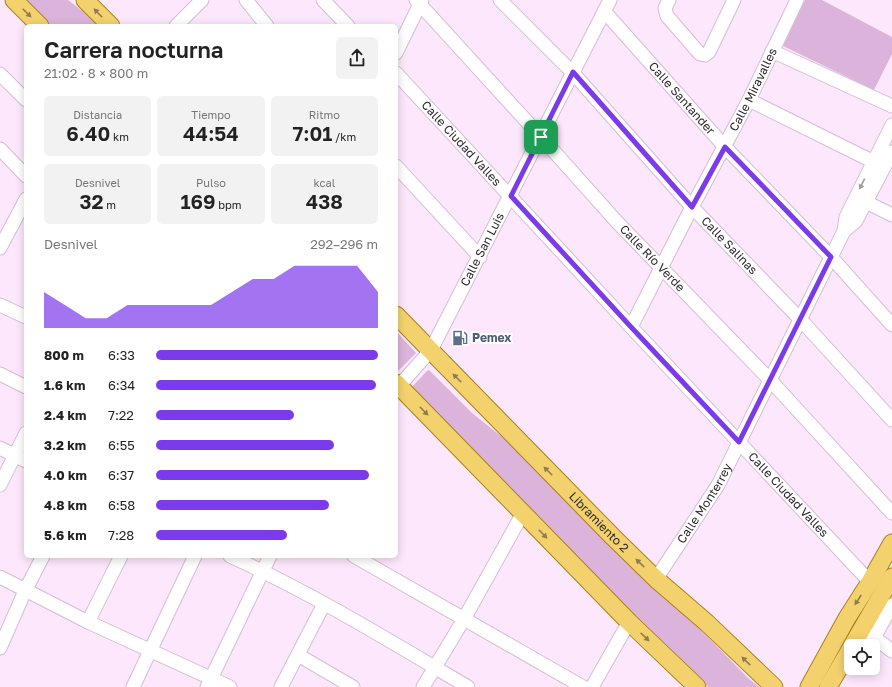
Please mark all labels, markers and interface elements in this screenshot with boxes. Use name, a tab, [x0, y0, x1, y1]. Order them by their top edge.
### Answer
one-way arrow	[22, 8, 32, 18]
one-way arrow	[93, 8, 103, 18]
text: Carrera nocturna	[44, 36, 223, 63]
button: share	[336, 37, 378, 79]
street label: Calle Miravalles	[726, 45, 780, 134]
street label: Calle Santander	[646, 59, 719, 138]
text: 21:02 · 8 × 800 m	[44, 65, 148, 81]
street label: Calle Ciudad Valles	[418, 97, 505, 189]
text: Distancia	[73, 108, 122, 121]
text: Tiempo	[191, 108, 231, 121]
text: Ritmo	[309, 108, 340, 121]
pin	[524, 120, 558, 154]
text: 6.40	[66, 121, 110, 145]
text: 44:54	[183, 121, 239, 145]
text: 7:01	[292, 121, 332, 145]
icon: arrive	[530, 126, 552, 148]
text: km	[110, 130, 129, 143]
text: /km	[332, 130, 356, 143]
text: Desnivel	[75, 176, 120, 189]
text: Pulso	[196, 176, 226, 189]
text: kcal	[313, 176, 335, 189]
one-way arrow	[859, 179, 865, 190]
text: 32	[79, 189, 103, 213]
text: 169	[180, 189, 216, 213]
text: 438	[306, 189, 343, 213]
text: m	[103, 198, 116, 211]
text: bpm	[216, 198, 242, 211]
street label: Calle San Luis	[457, 210, 507, 289]
street label: Calle Salinas	[698, 213, 761, 277]
street label: Calle Río Verde	[617, 221, 688, 295]
text: Desnivel	[44, 236, 98, 252]
text: 292–296 m	[310, 236, 378, 252]
fuel station icon: Pemex	[451, 329, 469, 347]
place label: Pemex	[472, 330, 511, 345]
text: 800 m	[44, 347, 84, 363]
text: 6:33	[108, 347, 135, 363]
one-way arrow	[452, 373, 462, 383]
text: 1.6 km	[44, 377, 85, 393]
text: 6:34	[108, 377, 135, 393]
one-way arrow	[419, 406, 428, 416]
text: 2.4 km	[44, 407, 86, 423]
text: 7:22	[108, 407, 134, 423]
text: 3.2 km	[44, 437, 86, 453]
text: 6:55	[108, 437, 135, 453]
street label: Calle Ciudad Valles	[745, 449, 832, 540]
street label: Calle Monterrey	[674, 460, 735, 546]
one-way arrow	[543, 466, 553, 476]
text: 4.0 km	[44, 467, 87, 483]
text: 6:37	[108, 467, 134, 483]
street label: Libramiento 2	[566, 489, 632, 555]
text: 4.8 km	[44, 497, 87, 513]
text: 6:58	[108, 497, 135, 513]
text: 5.6 km	[44, 527, 87, 543]
text: 7:28	[108, 527, 134, 543]
one-way arrow	[538, 530, 547, 539]
one-way arrow	[635, 558, 645, 568]
one-way arrow	[854, 595, 862, 605]
one-way arrow	[640, 632, 650, 641]
map controls	[844, 639, 880, 675]
button: locate	[844, 639, 880, 675]
one-way arrow	[741, 656, 751, 665]

